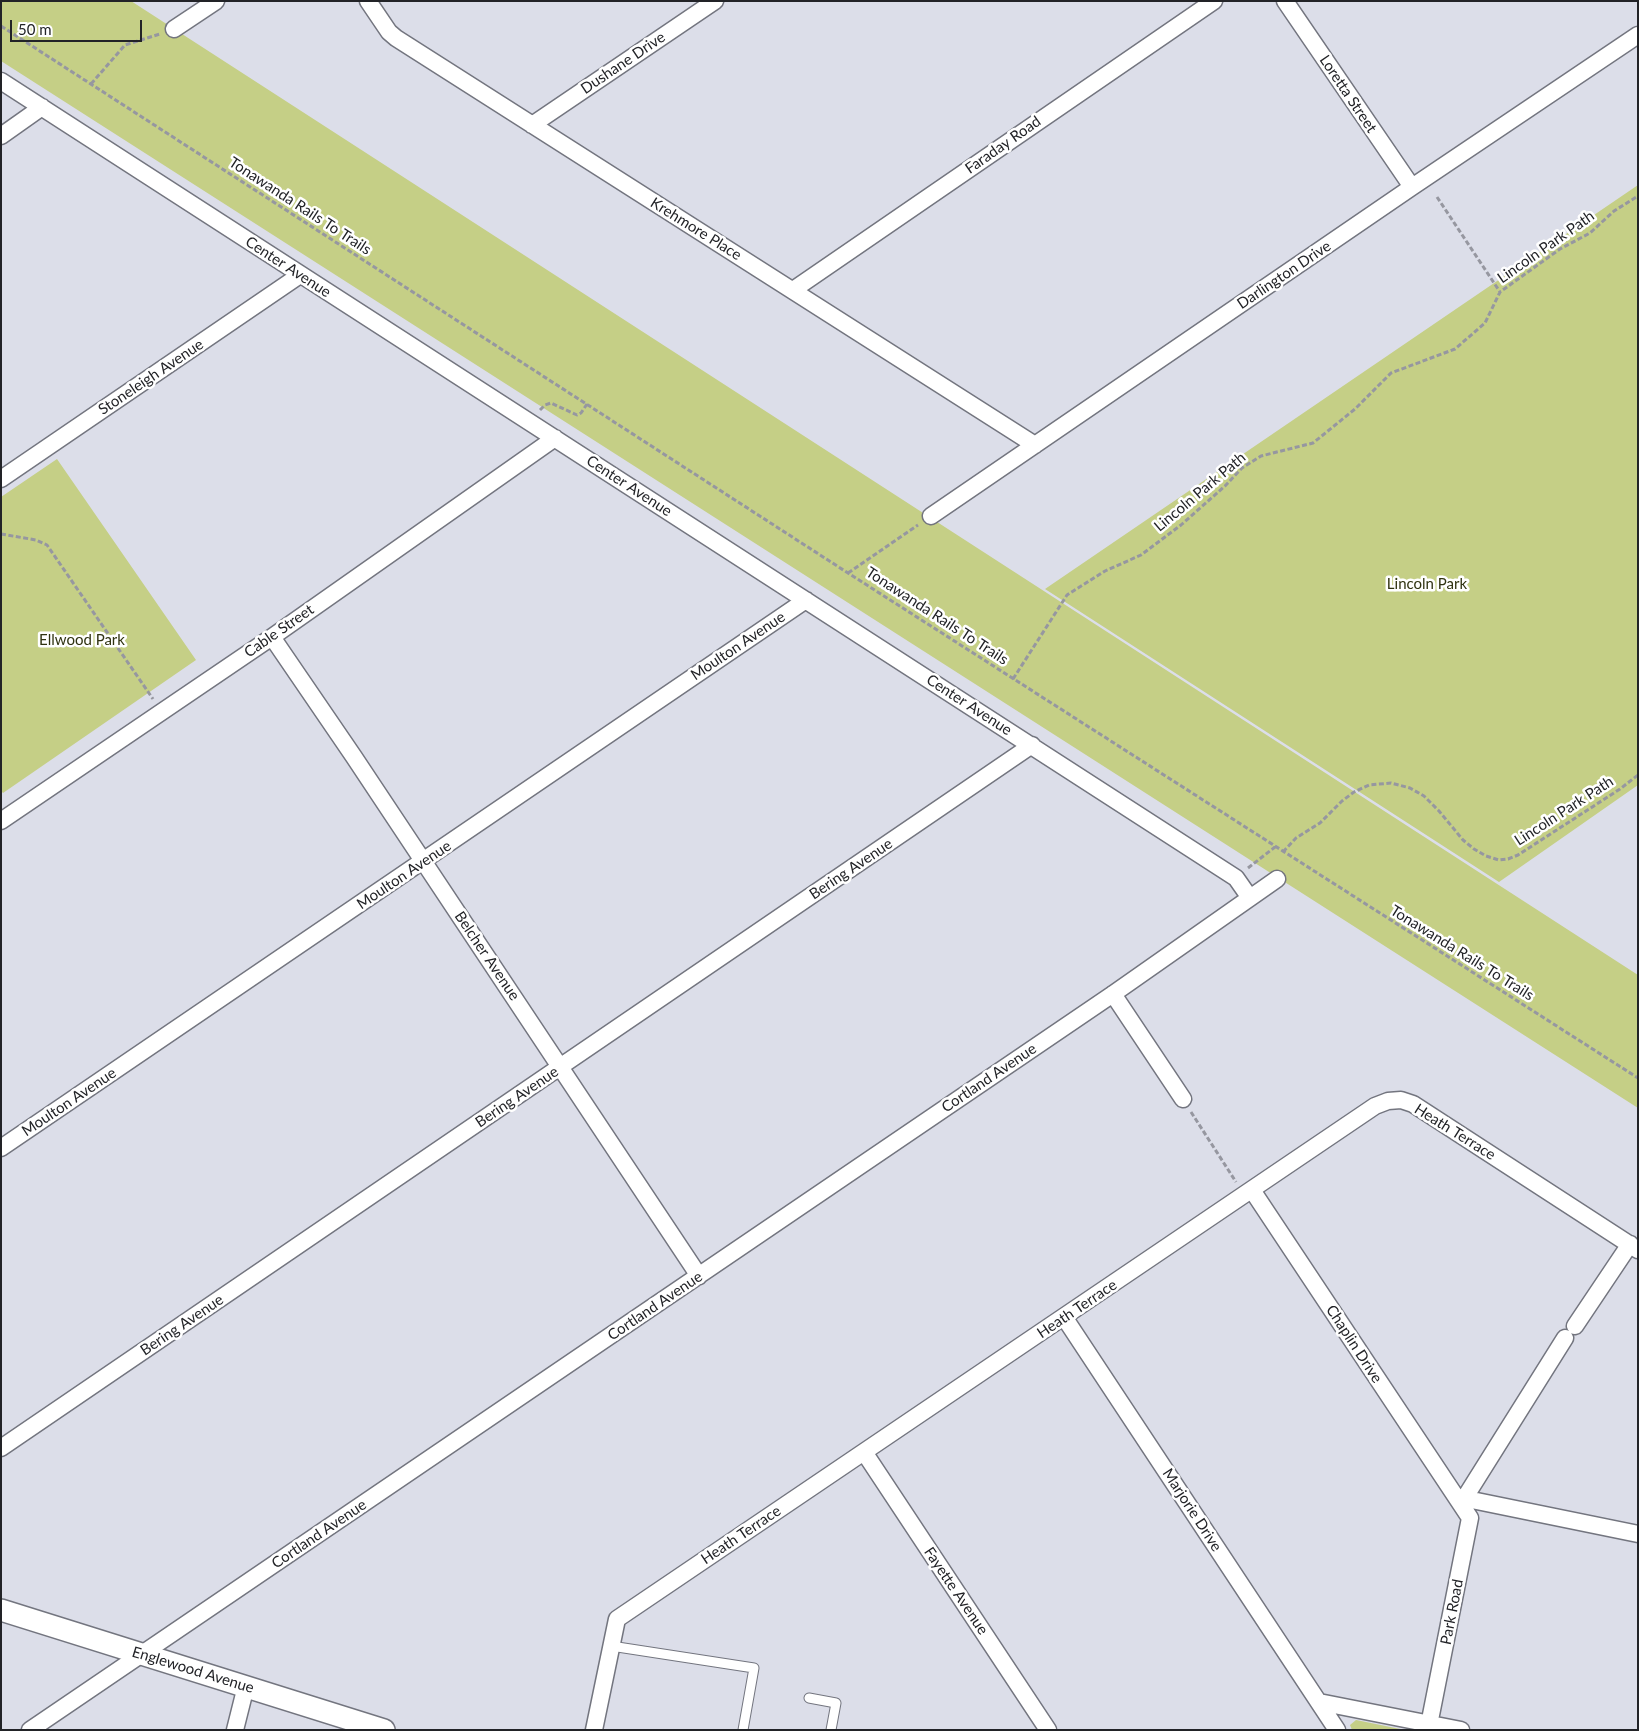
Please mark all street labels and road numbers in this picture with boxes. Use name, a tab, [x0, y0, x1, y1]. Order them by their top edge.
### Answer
street label: Dushane Drive	[577, 28, 669, 98]
street label: Loretta Street	[1315, 52, 1381, 136]
street label: Faraday Road	[962, 112, 1044, 178]
street label: Tonawanda Rails To Trails	[226, 153, 374, 259]
street label: Krehmore Place	[647, 194, 745, 264]
street label: Lincoln Park Path	[1494, 207, 1598, 287]
street label: Center Avenue	[242, 233, 334, 301]
street label: Darlington Drive	[1234, 237, 1334, 313]
street label: Stoneleigh Avenue	[95, 335, 207, 419]
street label: Lincoln Park Path	[1151, 448, 1249, 536]
street label: Center Avenue	[583, 452, 675, 520]
street label: Tonawanda Rails To Trails	[863, 563, 1011, 669]
street label: Cable Street	[241, 600, 317, 662]
street label: Moulton Avenue	[687, 608, 789, 684]
street label: Center Avenue	[923, 671, 1015, 739]
street label: Lincoln Park Path	[1511, 772, 1617, 850]
street label: Bering Avenue	[806, 835, 896, 903]
street label: Moulton Avenue	[353, 837, 455, 913]
street label: Tonawanda Rails To Trails	[1387, 901, 1537, 1005]
street label: Belcher Avenue	[451, 908, 523, 1004]
street label: Cortland Avenue	[938, 1040, 1040, 1116]
street label: Bering Avenue	[472, 1063, 562, 1131]
street label: Moulton Avenue	[18, 1064, 120, 1140]
street label: Heath Terrace	[1411, 1100, 1499, 1164]
street label: Cortland Avenue	[604, 1268, 706, 1344]
street label: Heath Terrace	[1034, 1276, 1120, 1342]
street label: Bering Avenue	[137, 1291, 227, 1359]
street label: Chaplin Drive	[1322, 1302, 1386, 1386]
street label: Marjorie Drive	[1158, 1465, 1226, 1555]
street label: Cortland Avenue	[268, 1496, 370, 1572]
street label: Heath Terrace	[698, 1502, 784, 1568]
street label: Fayette Avenue	[920, 1544, 992, 1638]
street label: Park Road	[1437, 1578, 1467, 1646]
street label: Englewood Avenue	[130, 1643, 256, 1697]

